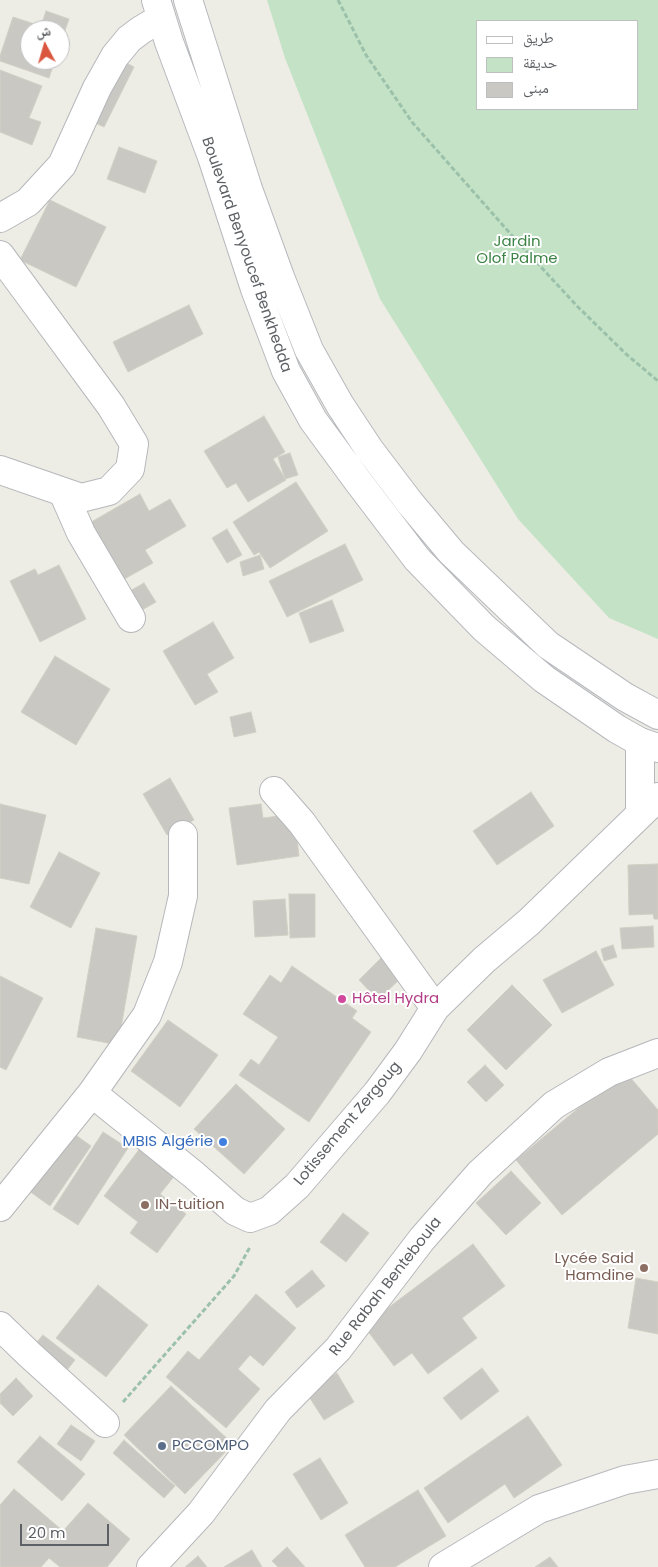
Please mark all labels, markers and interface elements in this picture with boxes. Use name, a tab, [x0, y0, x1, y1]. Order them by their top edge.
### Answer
north arrow	[20, 20, 70, 70]
text: ش	[35, 20, 52, 42]
legend	[476, 20, 638, 110]
text: طريق	[523, 27, 554, 48]
text: حديقة	[523, 52, 557, 73]
text: مبنى	[523, 77, 549, 98]
street label: Boulevard Benyoucef Benkhedda	[197, 135, 295, 375]
park label: Jardin Olof Palme	[476, 233, 558, 268]
place label: Hôtel Hydra	[352, 990, 439, 1008]
marker: Hôtel Hydra	[336, 993, 348, 1005]
street label: Lotissement Zergoug	[291, 1058, 405, 1190]
place label: MBIS Algérie	[123, 1133, 213, 1151]
marker: MBIS Algérie	[217, 1136, 229, 1148]
place label: IN-tuition	[155, 1196, 225, 1214]
marker: IN-tuition	[139, 1199, 151, 1211]
street label: Rue Rabah Benteboula	[326, 1214, 446, 1360]
place label: Lycée Said Hamdine	[555, 1250, 634, 1285]
marker: Lycée Said Hamdine	[638, 1262, 650, 1274]
place label: PCCOMPO	[172, 1437, 249, 1455]
marker: PCCOMPO	[156, 1440, 168, 1452]
scale bar	[22, 1514, 111, 1546]
text: 20 m	[28, 1522, 66, 1543]

